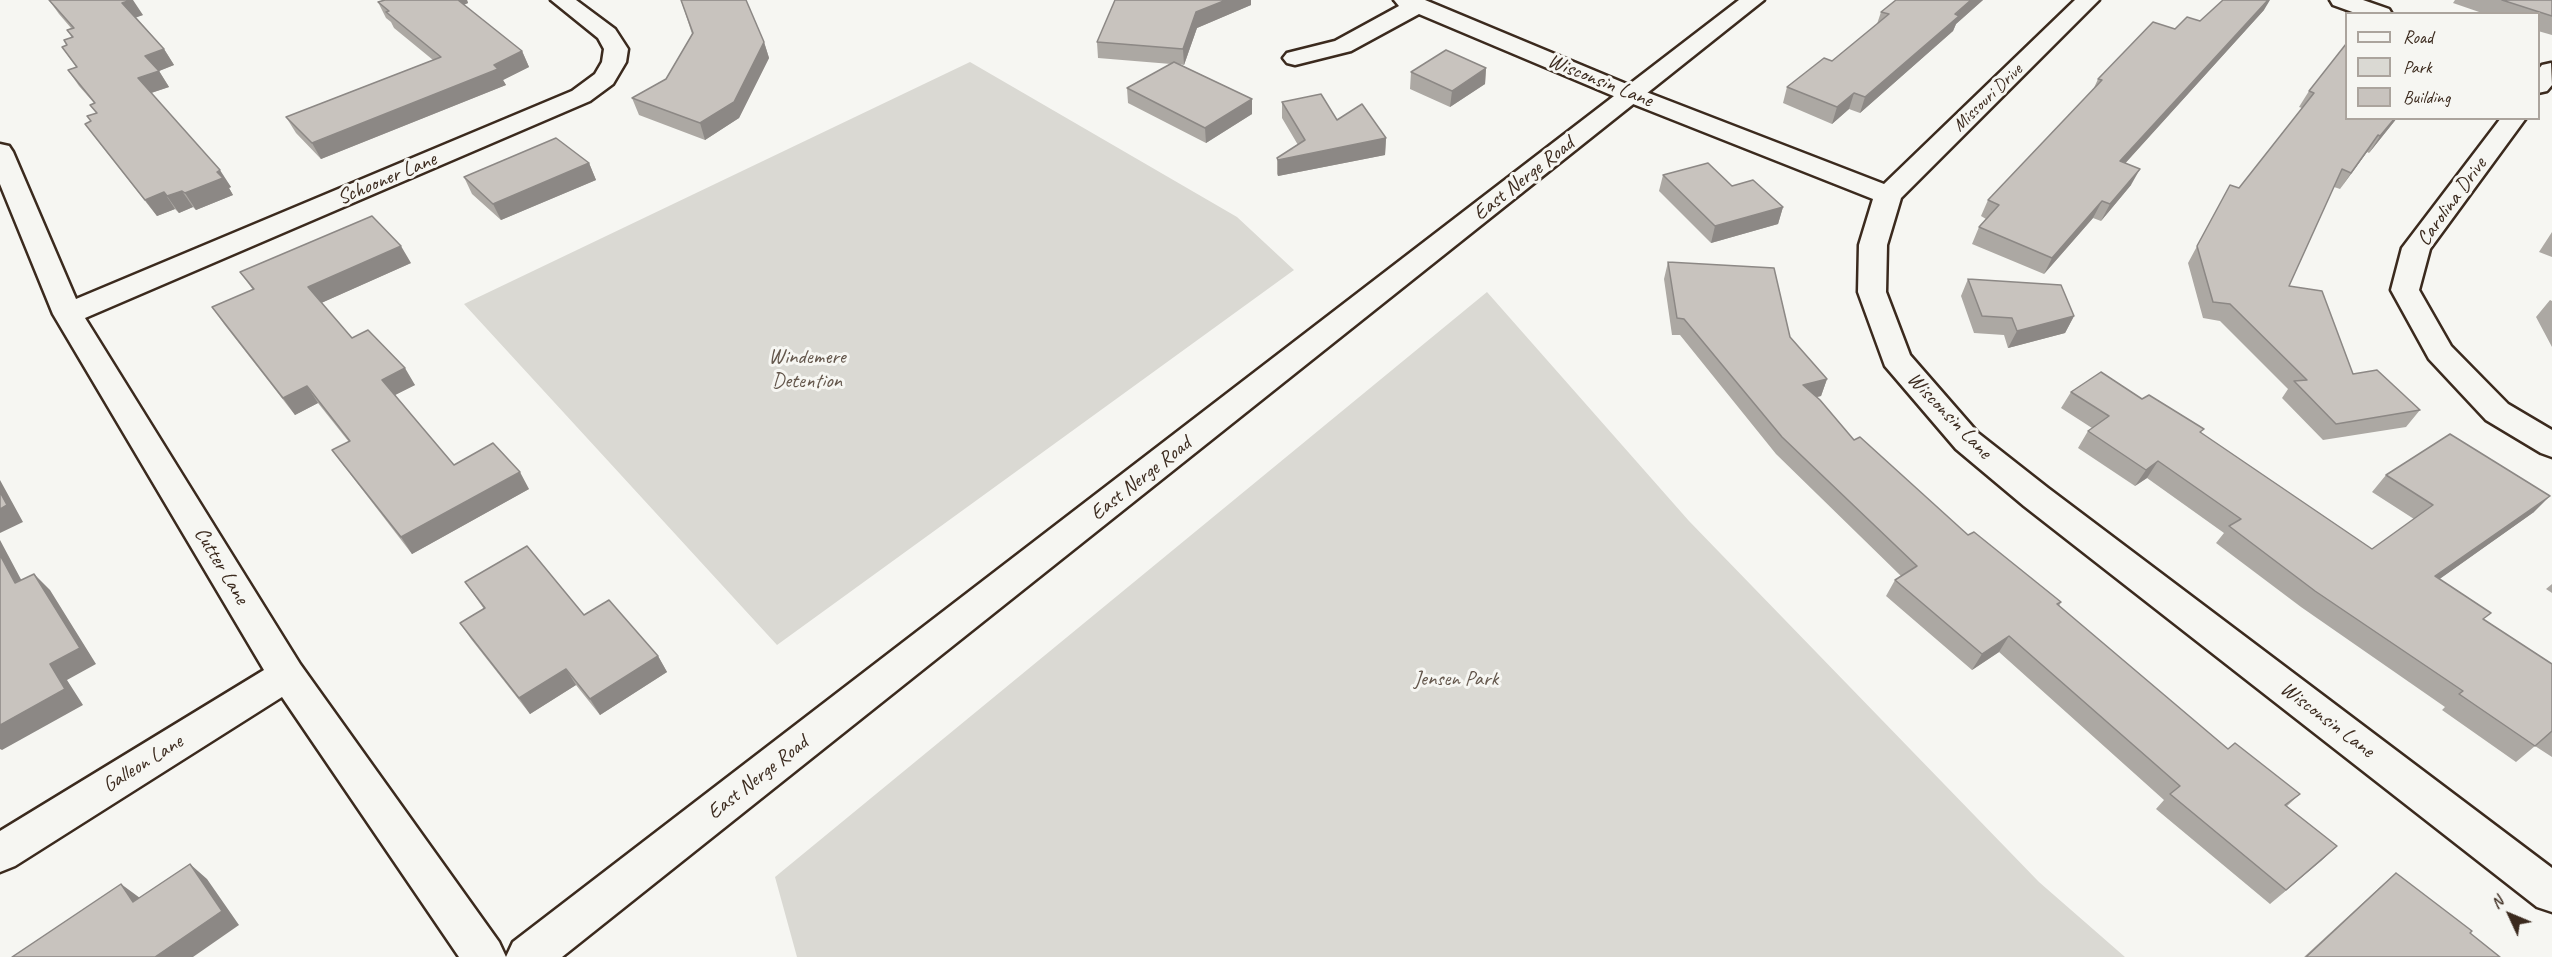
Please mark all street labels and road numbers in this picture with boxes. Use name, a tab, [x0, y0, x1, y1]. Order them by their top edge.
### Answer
street label: Wisconsin Lane	[1544, 49, 1656, 113]
street label: Missouri Drive	[1949, 60, 2027, 136]
street label: East Nerge Road	[1469, 132, 1579, 226]
street label: Schooner Lane	[334, 147, 440, 211]
street label: Carolina Drive	[2412, 153, 2492, 251]
street label: Wisconsin Lane	[1901, 367, 1997, 465]
street label: East Nerge Road	[1086, 432, 1196, 526]
street label: Cutter Lane	[188, 523, 254, 609]
street label: Wisconsin Lane	[2275, 677, 2379, 763]
street label: Galleon Lane	[98, 730, 188, 798]
street label: East Nerge Road	[703, 731, 813, 825]

